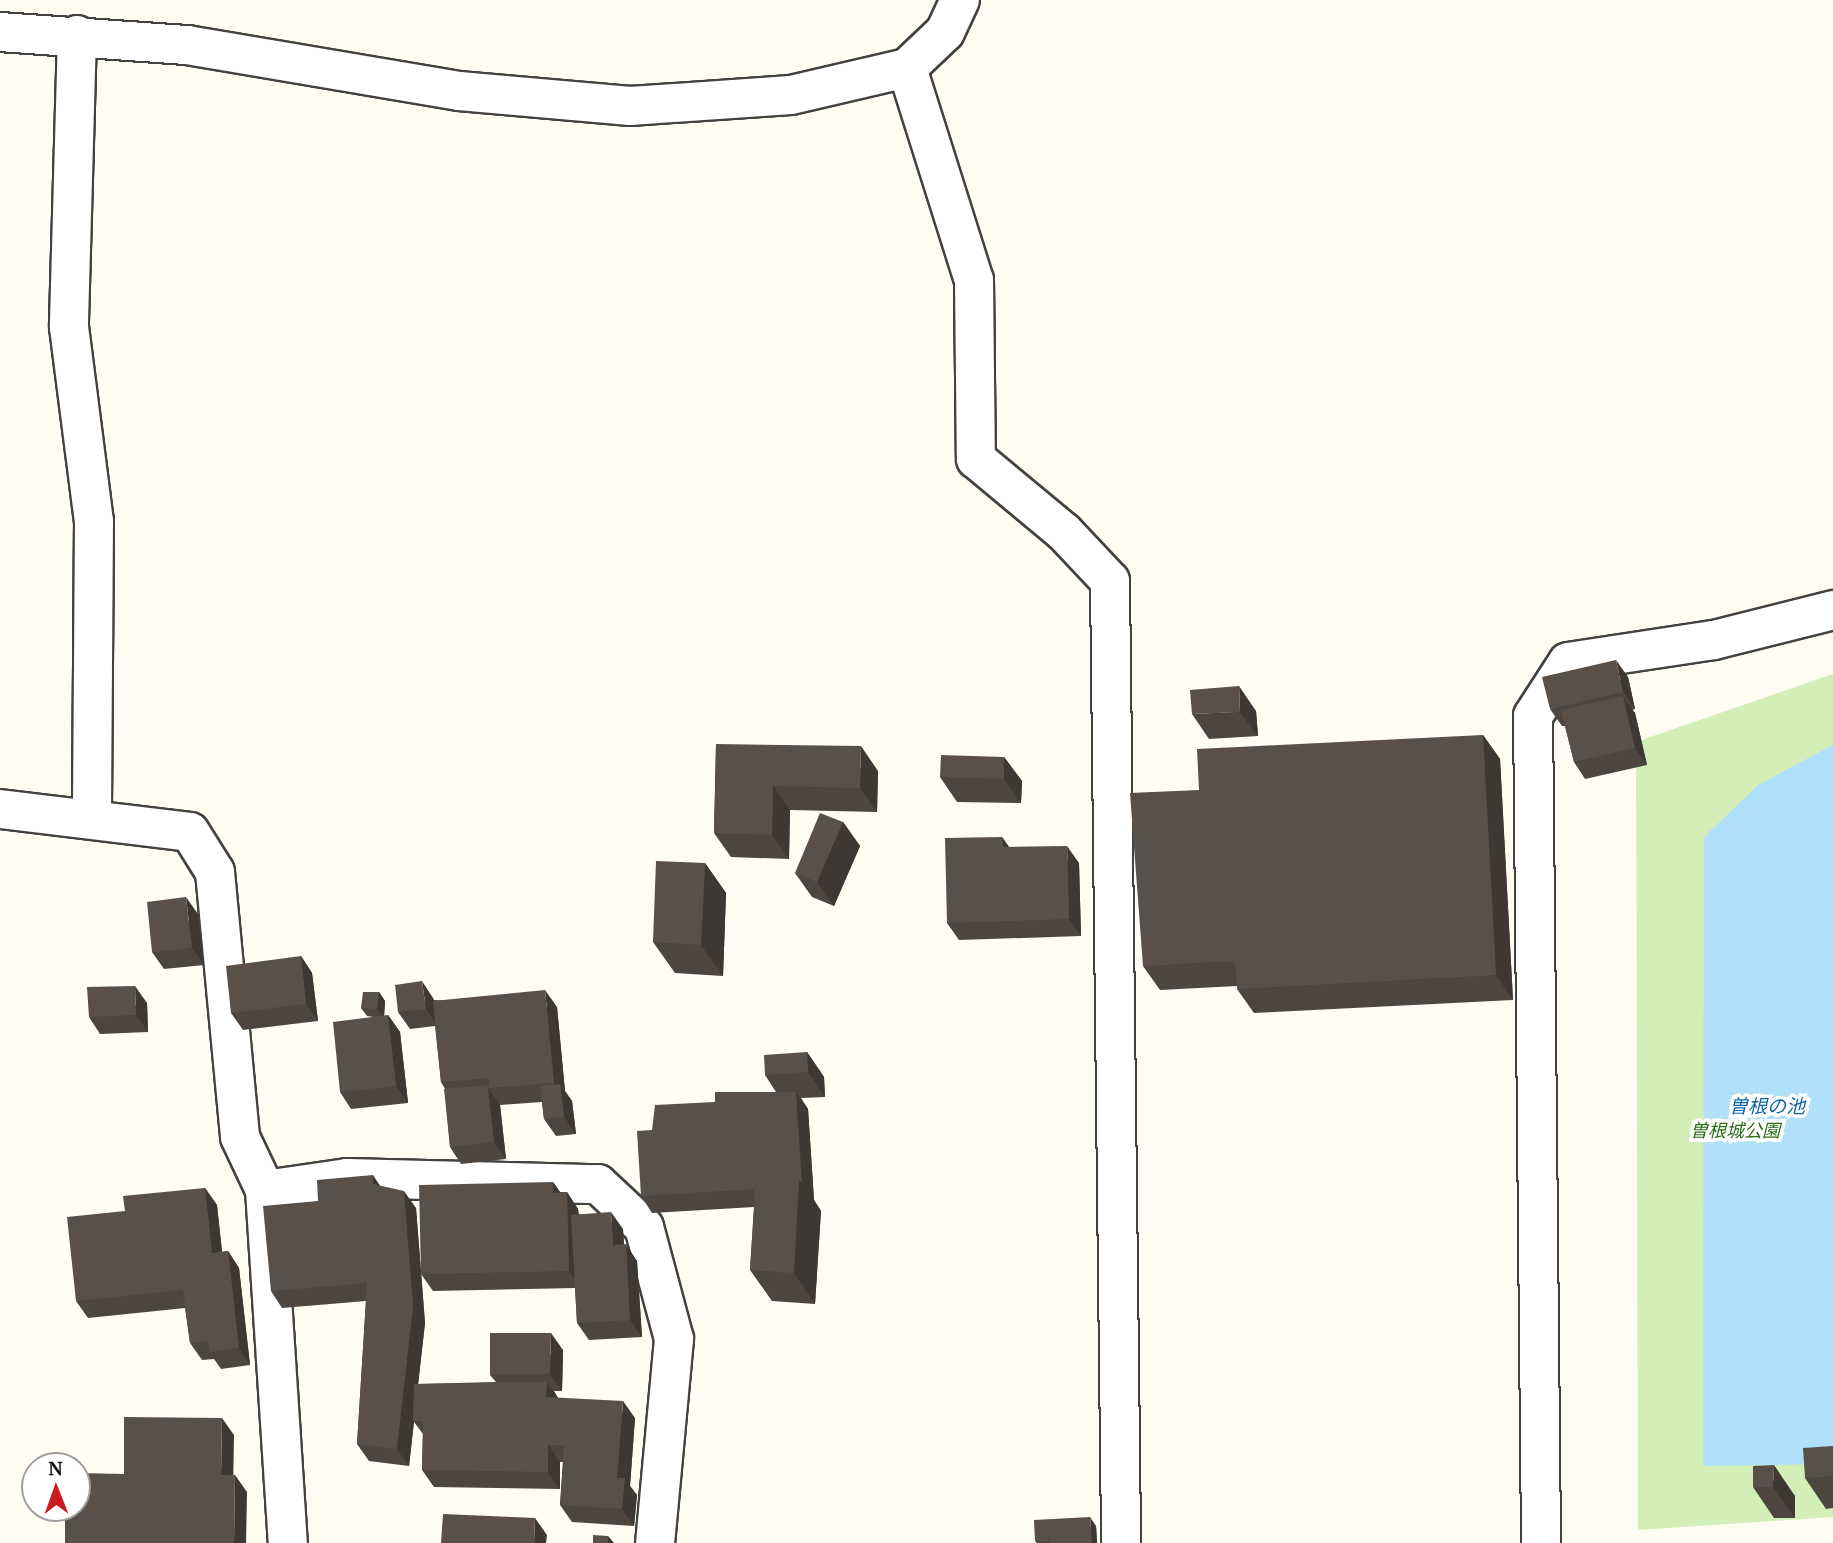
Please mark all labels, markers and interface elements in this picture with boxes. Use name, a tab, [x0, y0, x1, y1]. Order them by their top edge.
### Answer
water label: 曽根の池	[1729, 1095, 1805, 1117]
park label: 曽根城公園	[1690, 1119, 1780, 1141]
north arrow	[21, 1452, 91, 1522]
text: N	[48, 1455, 63, 1480]

